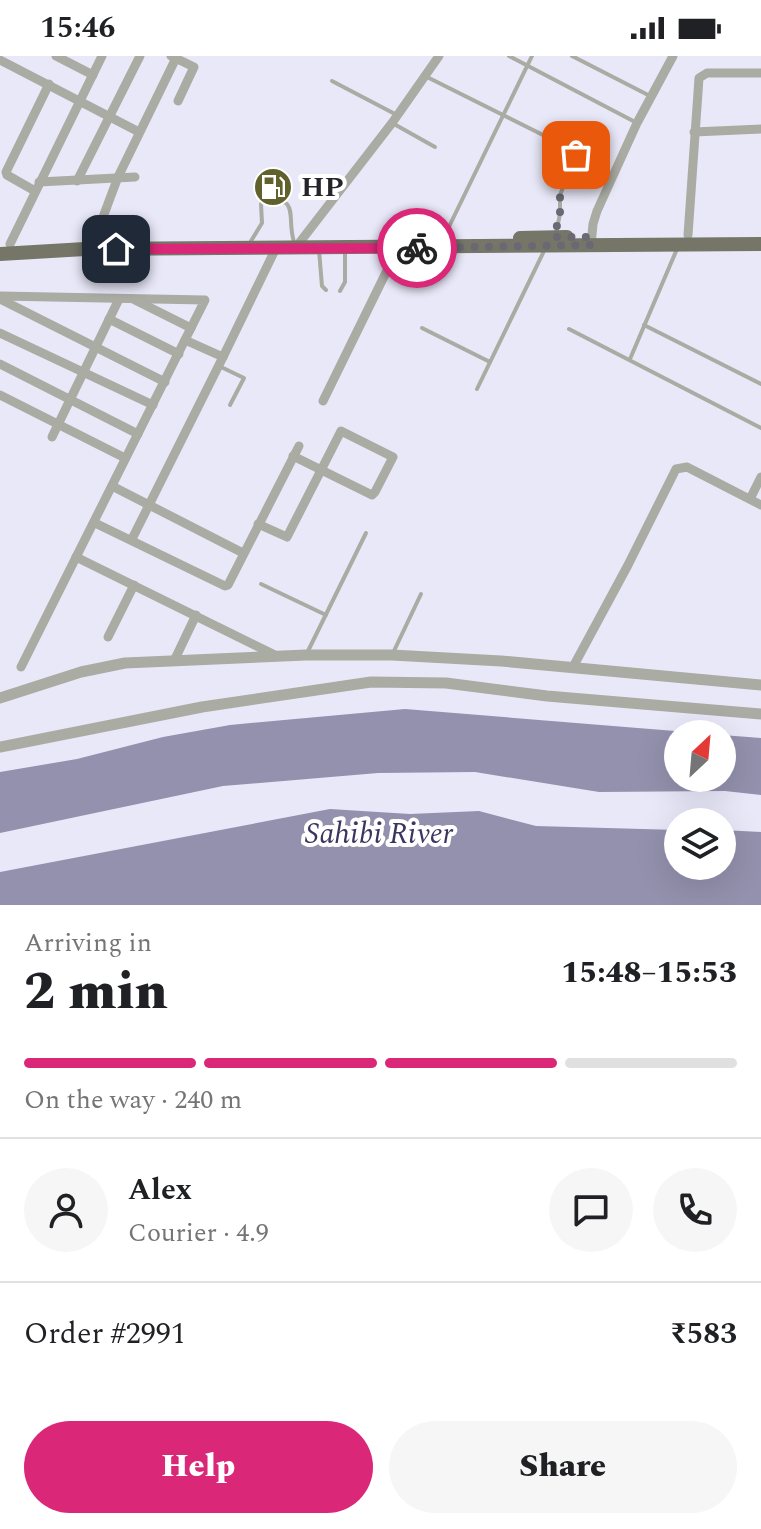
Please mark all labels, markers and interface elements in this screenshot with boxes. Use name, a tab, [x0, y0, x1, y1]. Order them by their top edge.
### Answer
text: 15:46	[40, 5, 115, 51]
pin	[542, 121, 610, 189]
icon: bag	[554, 133, 598, 177]
fuel station icon: HP	[252, 166, 294, 208]
place label: HP	[301, 166, 344, 209]
courier	[377, 208, 457, 288]
pin	[82, 215, 150, 283]
icon: bike	[395, 226, 439, 270]
icon: home	[94, 227, 138, 271]
north arrow	[664, 720, 736, 792]
map controls	[664, 720, 736, 880]
button: layers	[664, 808, 736, 880]
water label: Sahibi River	[305, 811, 454, 857]
text: Arriving in	[24, 923, 152, 963]
text: 15:48–15:53	[561, 950, 737, 996]
text: 2 min	[24, 953, 168, 1032]
text: On the way · 240 m	[24, 1080, 242, 1120]
text: Alex	[128, 1167, 192, 1213]
button: person	[24, 1168, 108, 1252]
button: chat	[549, 1168, 633, 1252]
button: phone	[653, 1168, 737, 1252]
text: Courier · 4.9	[128, 1213, 269, 1253]
text: Order #2991	[24, 1311, 186, 1357]
text: ₹583	[670, 1311, 737, 1357]
button: Help	[24, 1421, 373, 1513]
button: Share	[389, 1421, 737, 1513]

